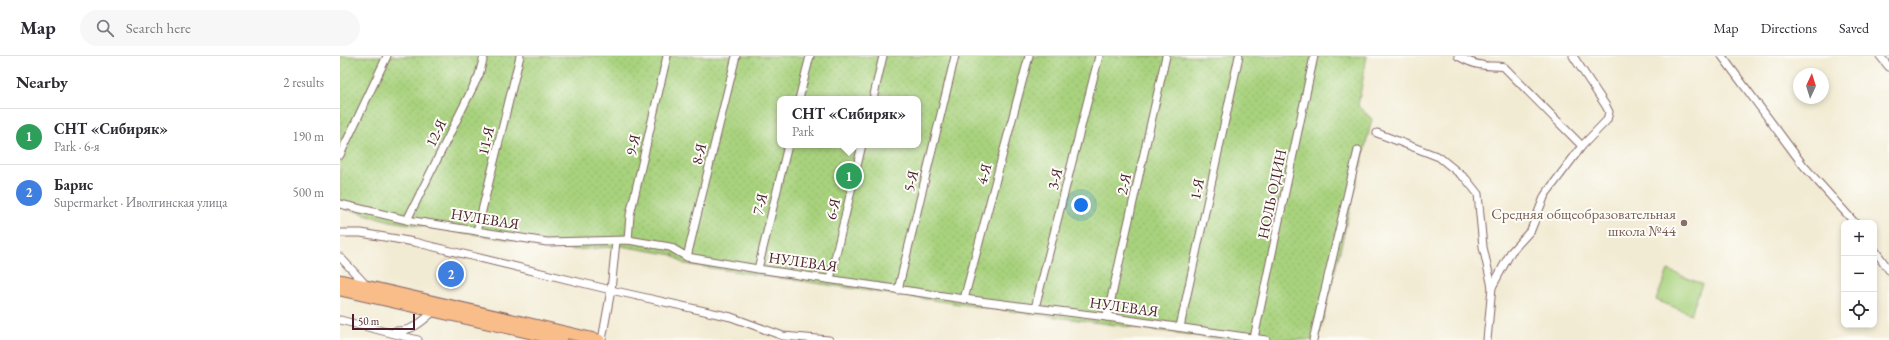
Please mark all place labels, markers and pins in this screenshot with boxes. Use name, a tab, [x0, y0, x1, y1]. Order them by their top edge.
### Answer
pin: 1	[836, 161, 862, 191]
place label: Средняя общеобразовательная школа №44	[1491, 204, 1677, 240]
marker: Средняя общеобразовательная школа №44	[1679, 218, 1689, 228]
pin: 2	[438, 259, 464, 289]

